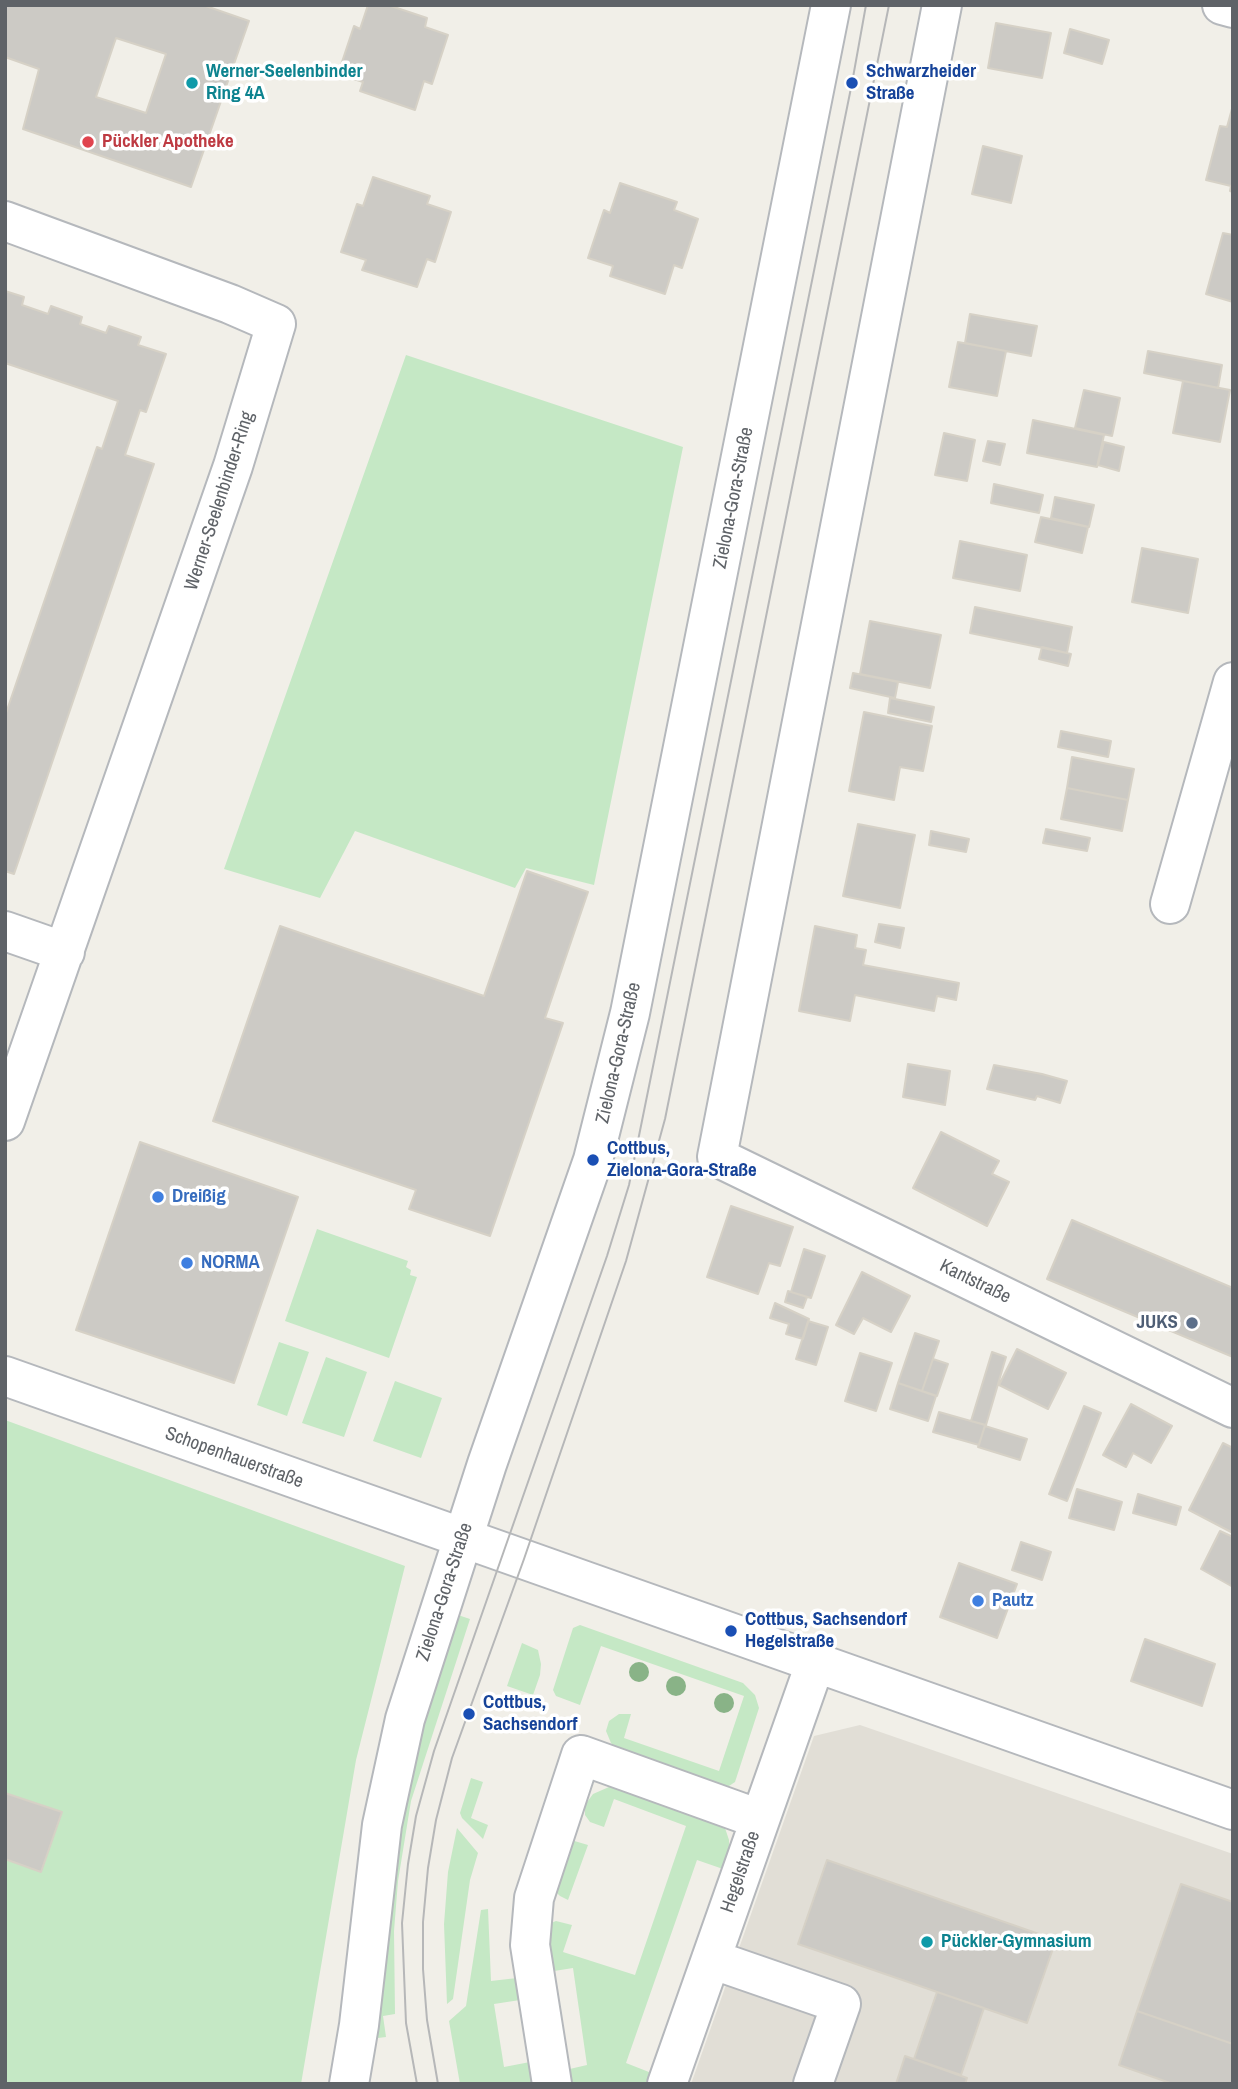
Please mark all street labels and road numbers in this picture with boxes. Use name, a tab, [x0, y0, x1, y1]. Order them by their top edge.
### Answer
street label: Werner-Seelenbinder-Ring	[180, 409, 260, 593]
street label: Zielona-Gora-Straße	[709, 425, 759, 571]
street label: Zielona-Gora-Straße	[592, 980, 646, 1126]
street label: Kantstraße	[936, 1255, 1014, 1309]
street label: Schopenhauerstraße	[162, 1422, 306, 1494]
street label: Zielona-Gora-Straße	[412, 1520, 478, 1664]
street label: Hegelstraße	[716, 1828, 766, 1916]

